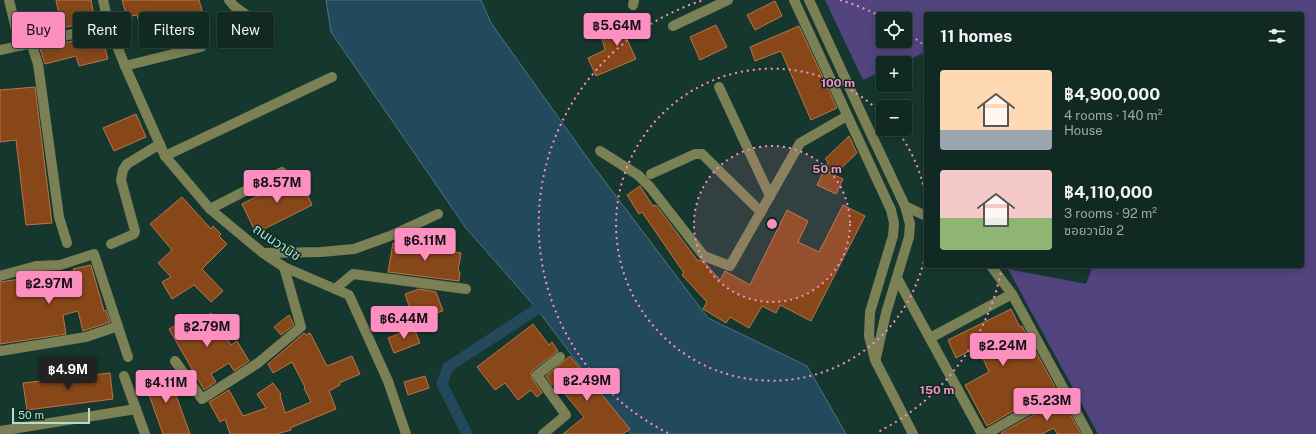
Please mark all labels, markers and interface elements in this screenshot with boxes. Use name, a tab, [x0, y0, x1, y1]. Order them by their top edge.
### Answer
chip: Buy	[12, 12, 65, 48]
chip: Rent	[73, 12, 131, 48]
chip: Filters	[139, 12, 209, 48]
chip: New	[217, 12, 274, 48]
map controls	[876, 12, 912, 136]
button: locate	[876, 12, 912, 48]
pin: ฿5.64M	[584, 13, 650, 47]
text: ฿5.64M	[593, 18, 641, 33]
icon: filters	[1266, 25, 1288, 47]
text: 11 homes	[940, 26, 1012, 46]
button: +	[876, 56, 912, 92]
text: 100 m	[821, 76, 855, 90]
text: ฿4,900,000	[1064, 84, 1160, 104]
icon: home	[972, 86, 1020, 134]
button: −	[876, 100, 912, 136]
text: 4 rooms · 140 m²	[1064, 108, 1163, 123]
text: House	[1064, 123, 1103, 138]
text: 50 m	[812, 162, 842, 176]
pin: ฿8.57M	[244, 170, 310, 204]
text: ฿8.57M	[253, 175, 301, 190]
text: ฿4,110,000	[1064, 182, 1153, 202]
icon: home	[972, 186, 1020, 234]
text: 3 rooms · 92 m²	[1064, 206, 1157, 221]
centre of rings	[765, 217, 779, 231]
street label: ถนนวานิช	[250, 220, 304, 264]
text: ซอยวานิช 2	[1064, 223, 1124, 238]
pin: ฿6.11M	[392, 228, 458, 262]
text: ฿6.11M	[404, 233, 446, 248]
pin: ฿2.97M	[16, 271, 82, 305]
text: ฿2.97M	[25, 276, 73, 291]
pin: ฿6.44M	[371, 306, 437, 340]
text: ฿6.44M	[380, 311, 428, 326]
pin: ฿2.79M	[174, 314, 240, 348]
text: ฿2.79M	[184, 319, 230, 334]
pin: ฿2.24M	[970, 333, 1036, 367]
text: ฿2.24M	[979, 338, 1027, 353]
pin: ฿4.9M	[40, 357, 96, 391]
text: ฿4.9M	[48, 362, 88, 377]
pin: ฿2.49M	[554, 368, 620, 402]
pin: ฿4.11M	[133, 370, 199, 404]
text: ฿2.49M	[563, 373, 611, 388]
text: ฿4.11M	[145, 375, 187, 390]
text: 150 m	[920, 383, 954, 397]
pin: ฿5.23M	[1014, 388, 1080, 422]
text: ฿5.23M	[1023, 393, 1071, 408]
scale bar	[12, 406, 90, 425]
text: 50 m	[18, 409, 44, 421]

